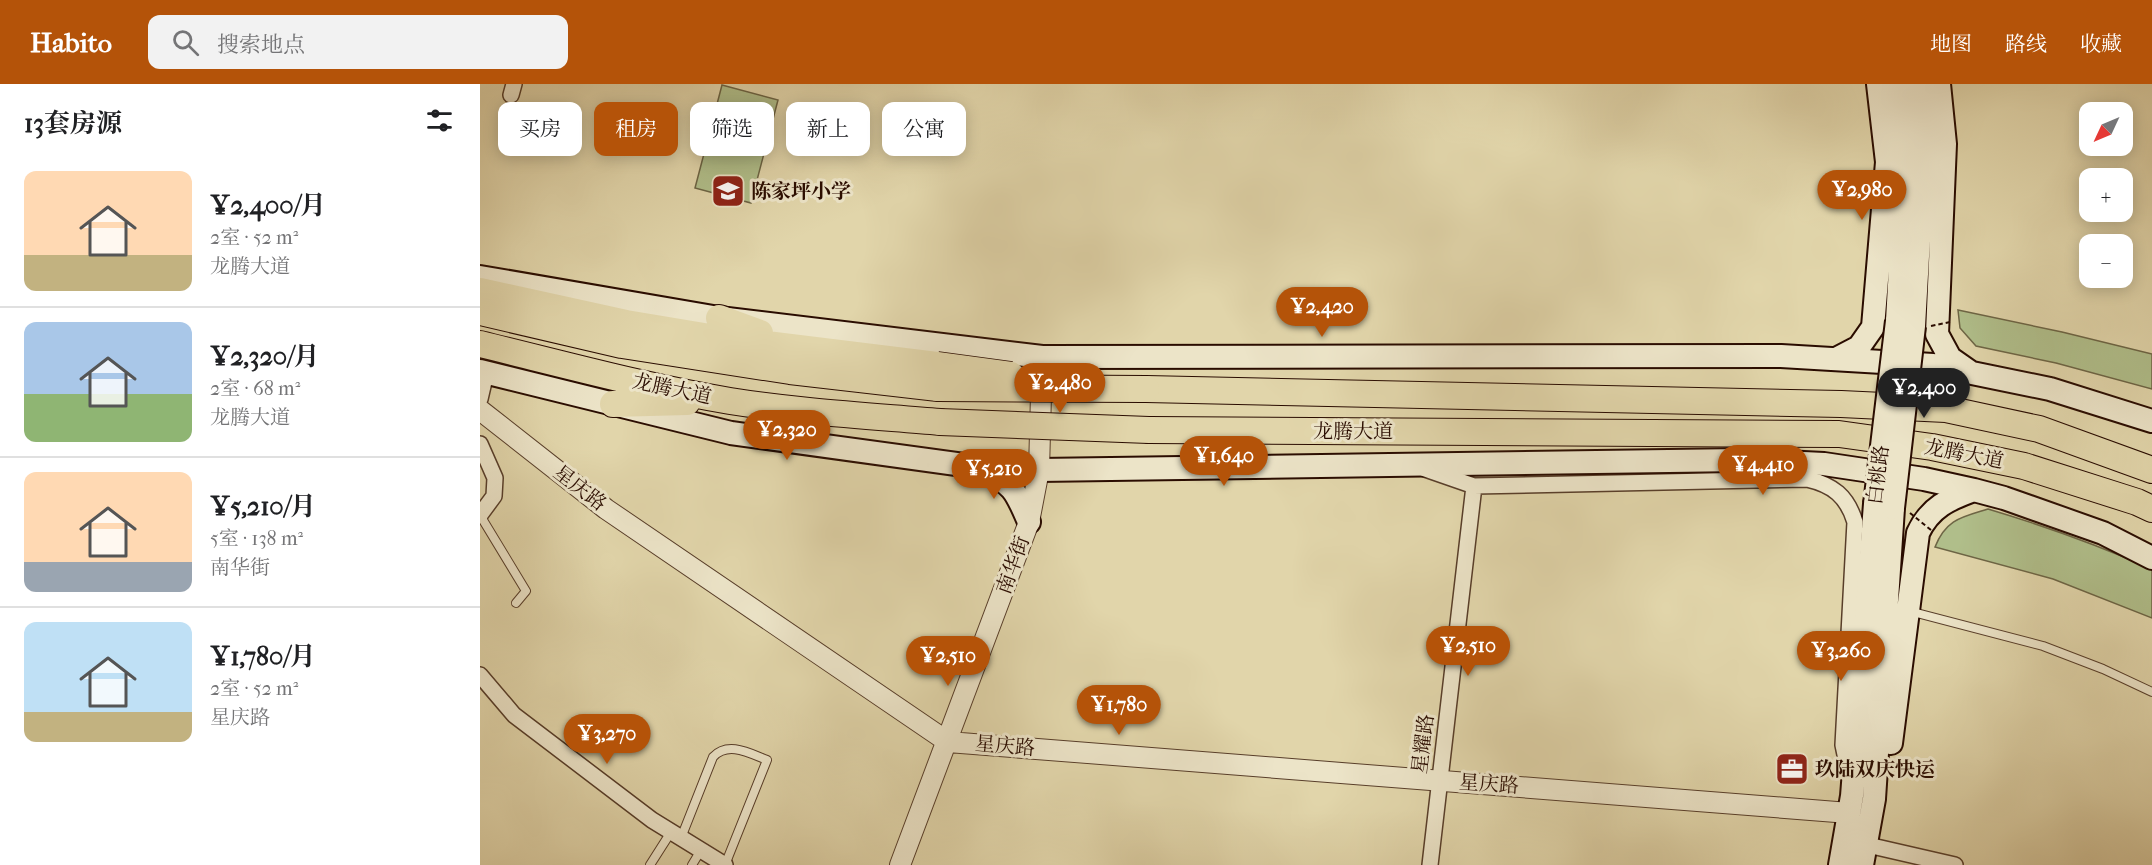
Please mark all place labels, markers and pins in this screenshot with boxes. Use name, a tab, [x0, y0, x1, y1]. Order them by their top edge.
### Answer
pin: ¥2,980	[1813, 170, 1911, 221]
school or university icon: 陈家坪小学	[710, 173, 746, 209]
place label: 陈家坪小学	[751, 180, 851, 203]
pin: ¥2,420	[1273, 287, 1371, 338]
pin: ¥2,480	[1011, 363, 1109, 414]
pin: ¥2,400	[1875, 368, 1973, 419]
pin: ¥2,320	[738, 410, 836, 461]
pin: ¥1,640	[1175, 436, 1273, 487]
pin: ¥4,410	[1714, 445, 1812, 496]
pin: ¥5,210	[945, 449, 1043, 500]
pin: ¥2,510	[1419, 626, 1517, 677]
pin: ¥3,260	[1792, 631, 1890, 682]
pin: ¥2,510	[899, 636, 997, 687]
pin: ¥1,780	[1070, 685, 1168, 736]
pin: ¥3,270	[558, 714, 656, 765]
office icon: 玖陆双庆快运	[1774, 751, 1810, 787]
place label: 玖陆双庆快运	[1815, 758, 1935, 781]

